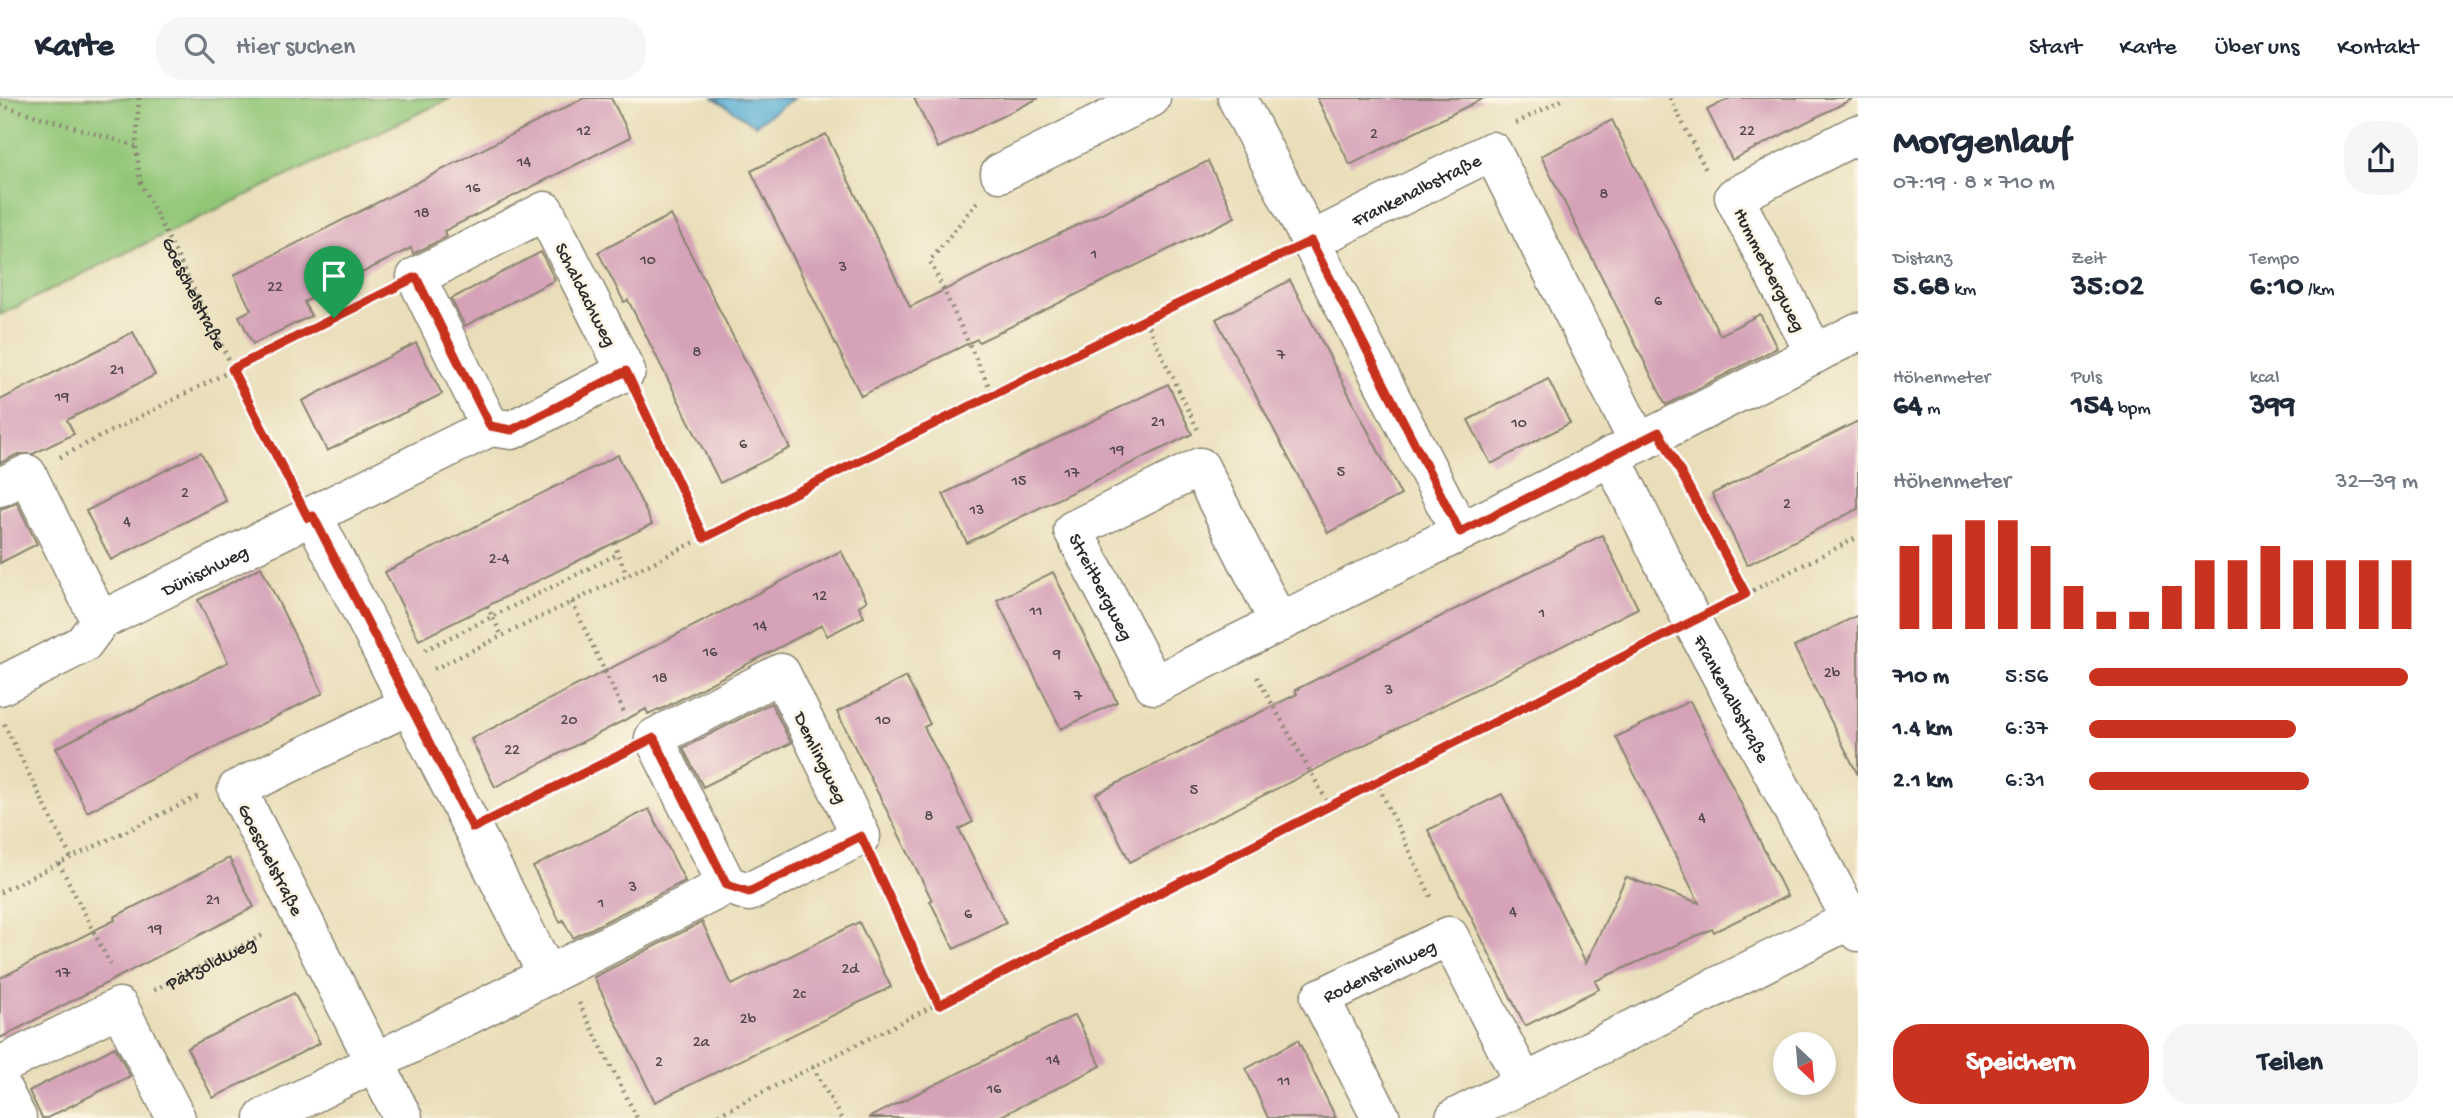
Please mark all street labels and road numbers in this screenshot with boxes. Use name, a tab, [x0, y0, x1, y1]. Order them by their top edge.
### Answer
street label: Frankenalbstraße	[1348, 150, 1486, 234]
street label: Hummerbergweg	[1727, 205, 1809, 337]
street label: Goeschelstraße	[155, 234, 230, 354]
street label: Schaldachweg	[548, 240, 620, 352]
street label: Streitbergweg	[1062, 530, 1137, 645]
street label: Dünischweg	[157, 541, 253, 604]
street label: Frankenalbstraße	[1686, 631, 1774, 768]
street label: Demlingweg	[786, 707, 851, 808]
street label: Goeschelstraße	[231, 801, 307, 921]
street label: Pätzoldweg	[162, 932, 261, 997]
street label: Rodensteinweg	[1320, 936, 1441, 1010]

